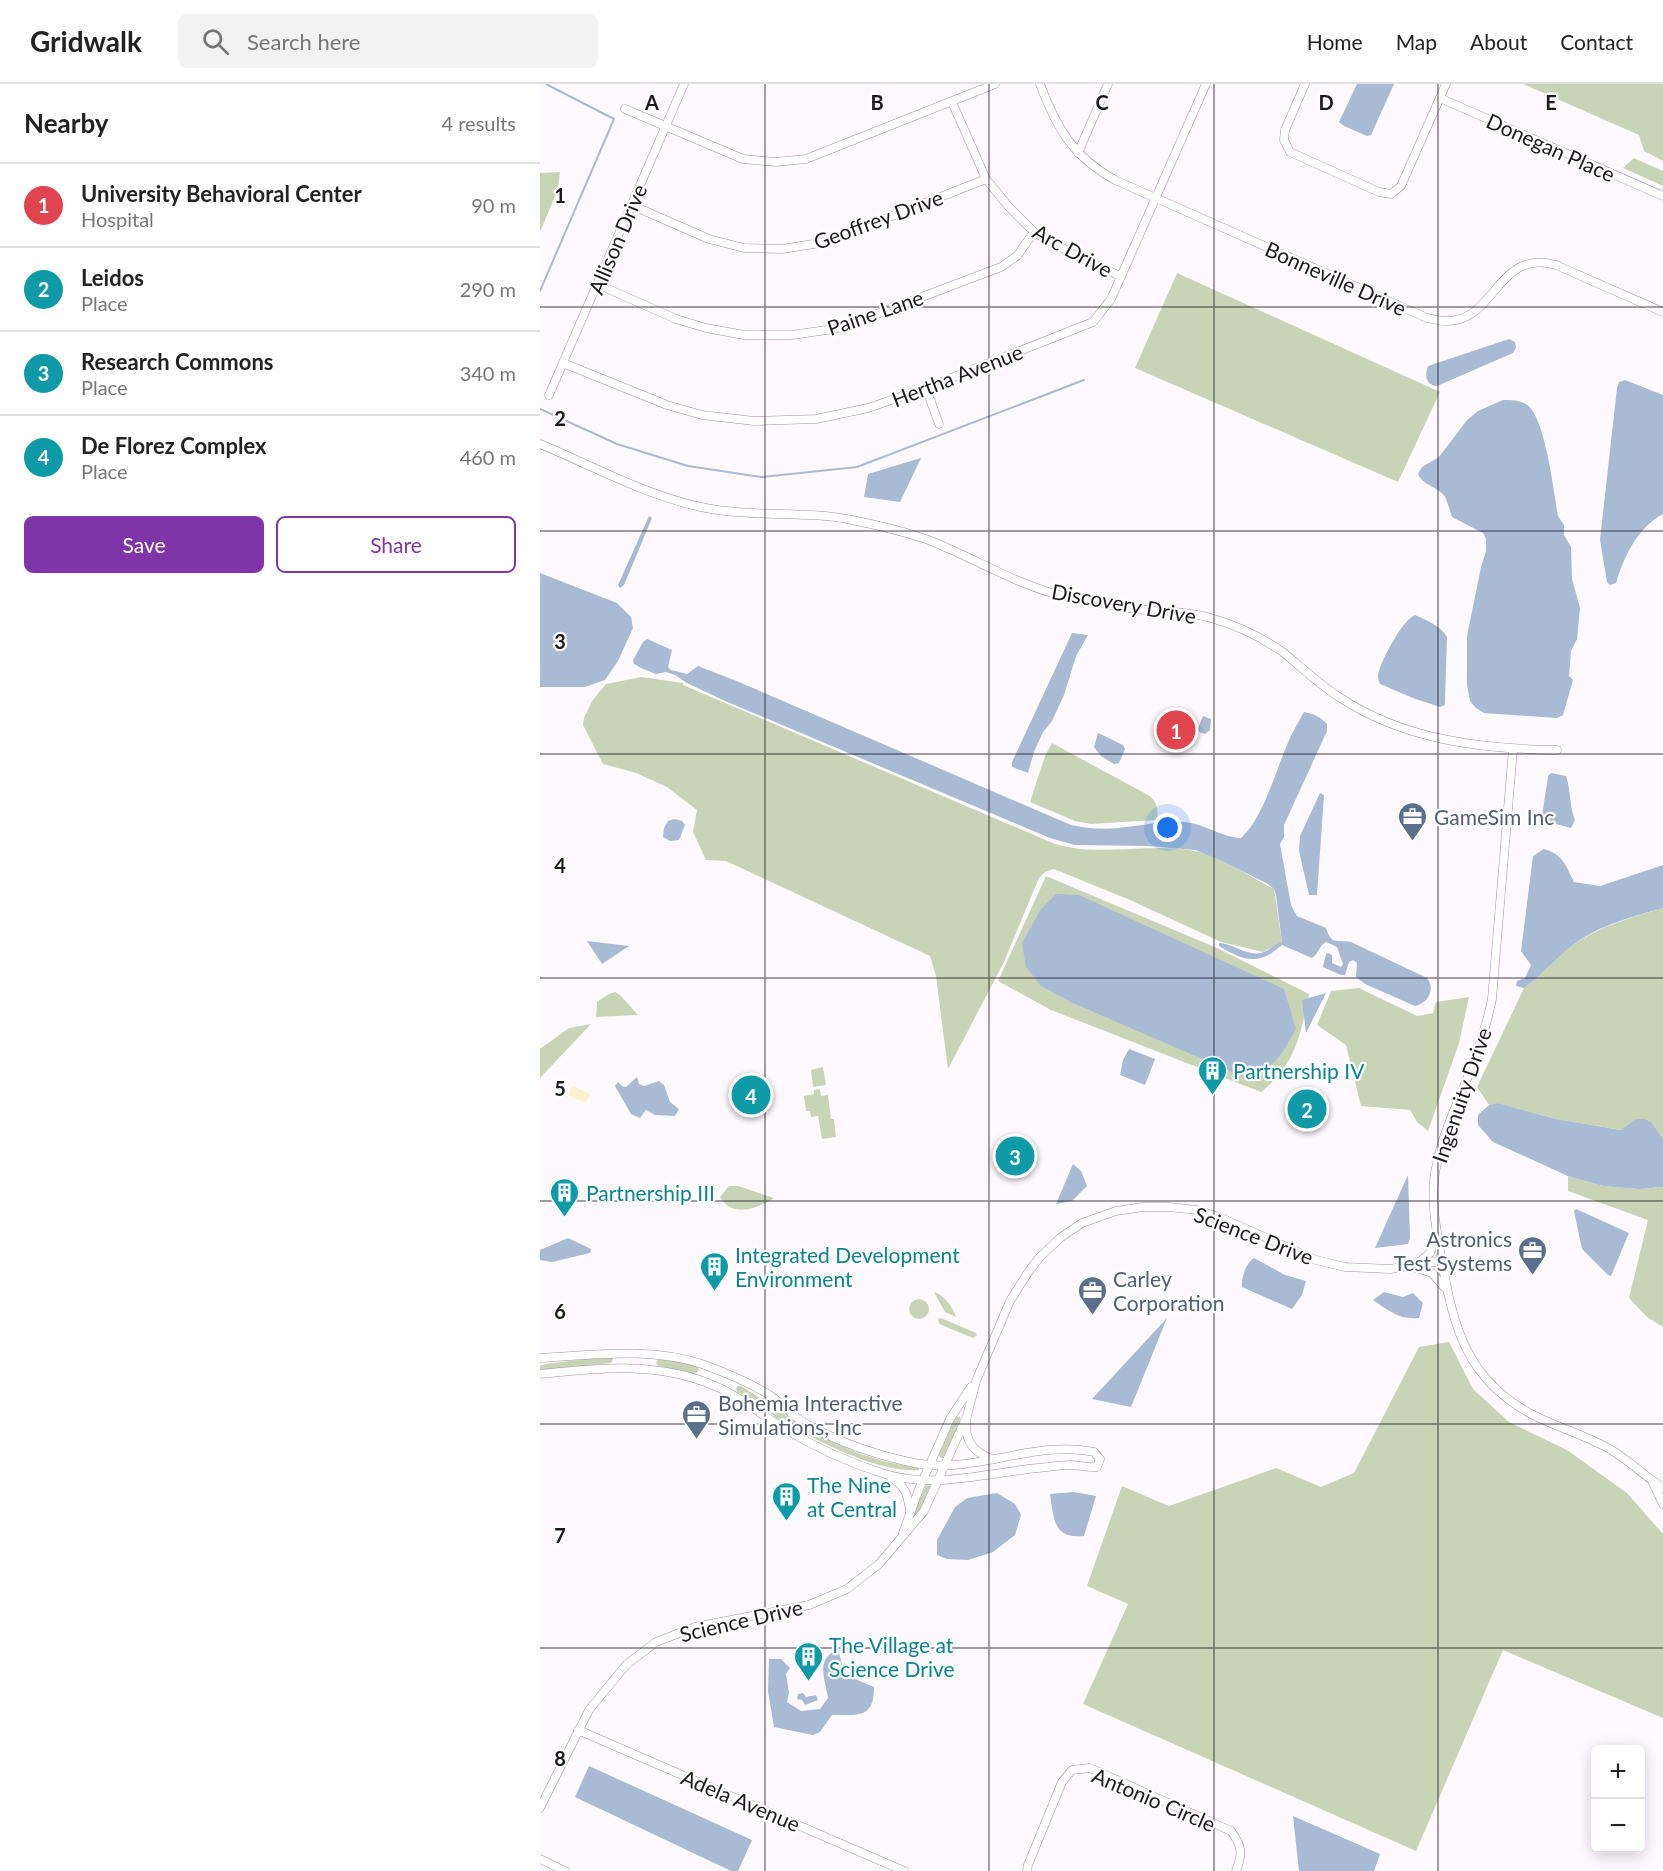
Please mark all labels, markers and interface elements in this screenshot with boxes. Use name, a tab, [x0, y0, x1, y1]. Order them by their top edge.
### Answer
search box	[178, 14, 598, 68]
text: Gridwalk	[30, 24, 142, 58]
icon: search	[199, 25, 232, 58]
text: Search here	[247, 28, 360, 55]
text: Home	[1307, 29, 1363, 54]
text: Map	[1396, 29, 1437, 54]
text: About	[1470, 29, 1527, 54]
text: Contact	[1560, 29, 1633, 54]
text: A	[644, 90, 659, 114]
text: B	[870, 90, 884, 114]
text: C	[1095, 90, 1109, 114]
text: D	[1318, 90, 1334, 114]
text: E	[1545, 90, 1557, 114]
text: Nearby	[24, 107, 109, 139]
street label: Donegan Place	[1483, 108, 1619, 186]
text: 4 results	[441, 111, 516, 135]
text: University Behavioral Center	[81, 180, 362, 207]
street label: Allison Drive	[583, 180, 651, 298]
text: 1	[554, 183, 566, 207]
street label: Geoffrey Drive	[810, 184, 946, 254]
text: 1	[38, 193, 49, 217]
text: 90 m	[471, 193, 516, 217]
text: Hospital	[81, 207, 154, 231]
street label: Arc Drive	[1029, 218, 1117, 282]
street label: Bonneville Drive	[1262, 236, 1410, 320]
text: Leidos	[81, 264, 144, 291]
text: 2	[38, 277, 49, 301]
text: 290 m	[460, 277, 516, 301]
street label: Paine Lane	[824, 284, 926, 340]
text: Place	[81, 291, 128, 315]
street label: Hertha Avenue	[888, 339, 1026, 411]
text: Research Commons	[81, 348, 274, 375]
text: 3	[38, 361, 49, 385]
text: 340 m	[460, 361, 516, 385]
text: Place	[81, 375, 128, 399]
text: 2	[554, 406, 566, 430]
text: De Florez Complex	[81, 432, 267, 459]
text: 4	[38, 445, 49, 469]
text: 460 m	[460, 445, 516, 469]
text: Place	[81, 459, 128, 483]
button: Save	[24, 516, 264, 573]
button: Share	[276, 516, 516, 573]
street label: Discovery Drive	[1050, 578, 1198, 628]
text: 3	[554, 629, 566, 653]
pin: 1	[1156, 708, 1196, 752]
office icon: GameSim Inc	[1397, 800, 1429, 842]
place label: GameSim Inc	[1434, 804, 1554, 829]
your location	[1153, 813, 1182, 842]
text: 4	[554, 853, 566, 877]
street label: Ingenuity Drive	[1426, 1024, 1496, 1166]
building icon: Partnership IV	[1196, 1054, 1228, 1096]
place label: Partnership IV	[1233, 1058, 1365, 1083]
pin: 4	[732, 1072, 770, 1118]
text: 5	[554, 1076, 566, 1100]
pin: 2	[1288, 1086, 1326, 1132]
pin: 3	[996, 1134, 1034, 1178]
building icon: Partnership III	[549, 1176, 581, 1218]
place label: Partnership III	[586, 1180, 715, 1205]
street label: Science Drive	[1191, 1201, 1317, 1269]
place label: Astronics Test Systems	[1394, 1226, 1512, 1275]
office icon: Astronics Test Systems	[1517, 1234, 1549, 1276]
place label: Integrated Development Environment	[735, 1242, 960, 1291]
building icon: Integrated Development Environment	[698, 1250, 730, 1292]
place label: Carley Corporation	[1113, 1266, 1224, 1315]
office icon: Carley Corporation	[1076, 1274, 1108, 1316]
text: 6	[554, 1299, 566, 1323]
place label: Bohemia Interactive Simulations, Inc	[718, 1390, 903, 1439]
office icon: Bohemia Interactive Simulations, Inc	[681, 1398, 713, 1440]
place label: The Nine at Central	[807, 1472, 897, 1521]
building icon: The Nine at Central	[770, 1480, 802, 1522]
text: 7	[554, 1523, 566, 1547]
street label: Science Drive	[677, 1594, 805, 1646]
place label: The Village at Science Drive	[829, 1632, 955, 1681]
building icon: The Village at Science Drive	[792, 1640, 824, 1682]
map controls	[1591, 1745, 1645, 1853]
button: +	[1591, 1745, 1645, 1799]
text: 8	[554, 1746, 566, 1770]
street label: Antonio Circle	[1089, 1762, 1219, 1836]
street label: Adela Avenue	[678, 1764, 804, 1836]
button: −	[1591, 1799, 1645, 1853]

